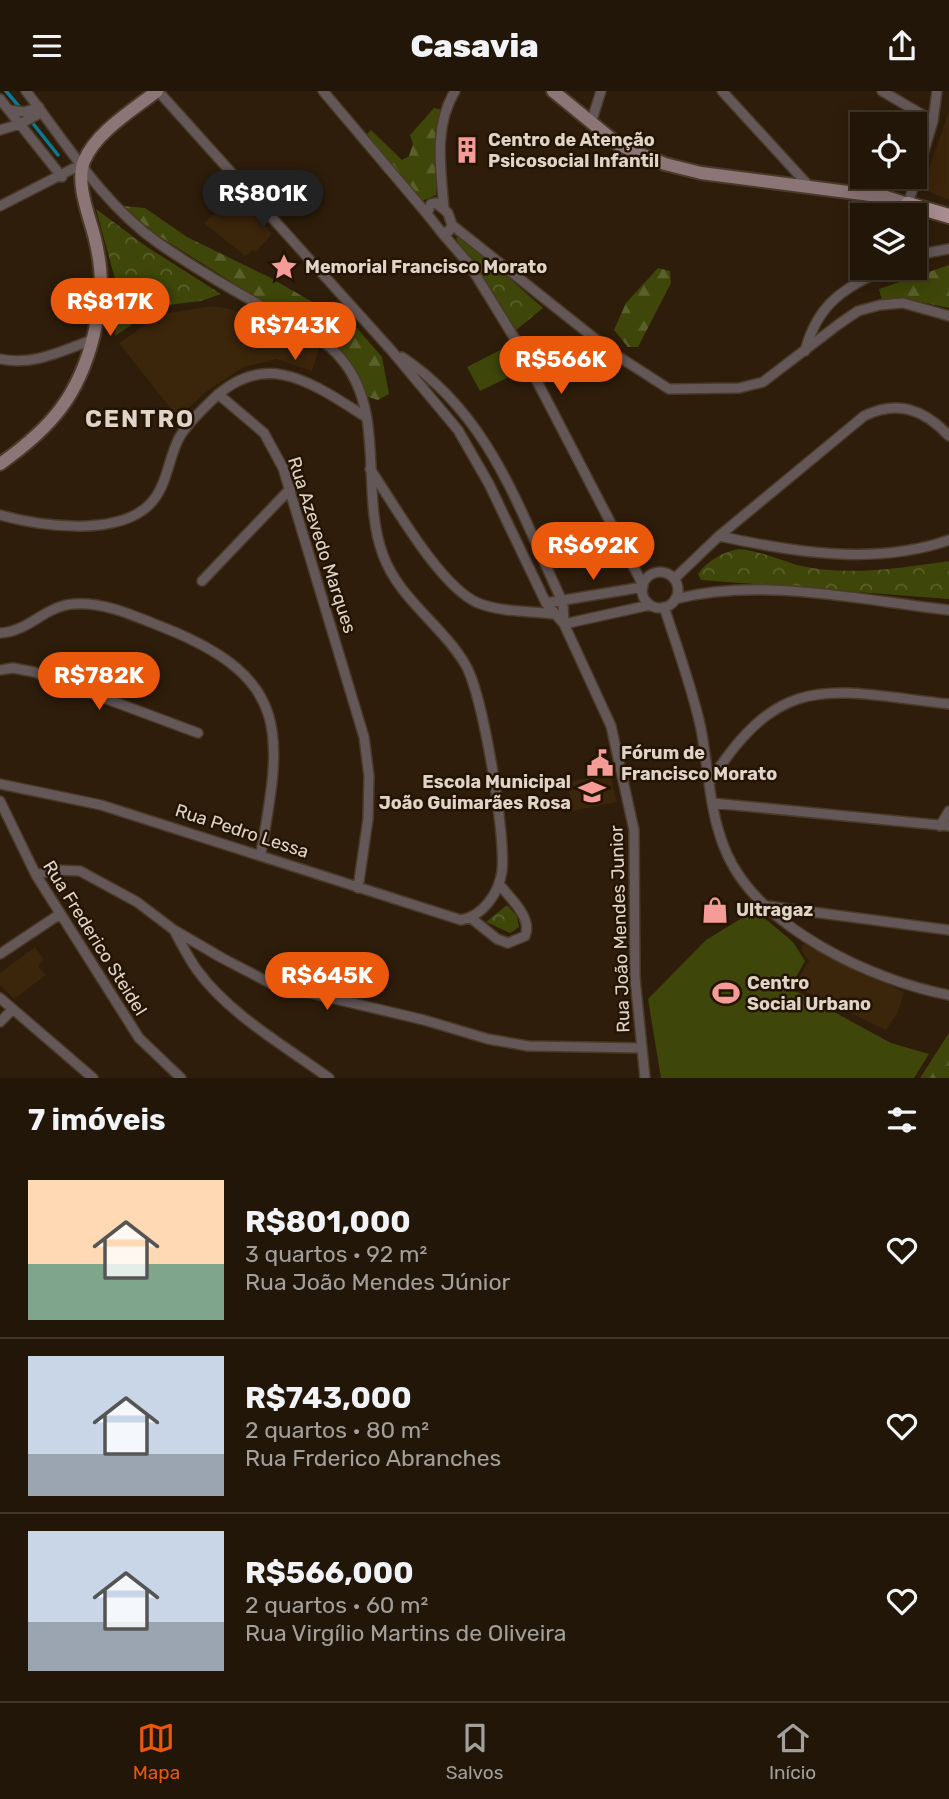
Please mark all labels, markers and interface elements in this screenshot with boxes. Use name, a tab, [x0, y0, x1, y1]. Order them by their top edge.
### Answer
icon: menu	[28, 27, 66, 65]
text: Casavia	[410, 27, 539, 65]
icon: share	[883, 27, 921, 65]
map controls	[850, 112, 927, 280]
button: locate	[850, 112, 927, 189]
place label: Centro de Atenção Psicosocial Infantil	[488, 129, 659, 172]
building icon: Centro de Atenção Psicosocial Infantil	[452, 135, 482, 165]
pin: R$801K	[206, 171, 320, 230]
text: R$801K	[218, 179, 308, 207]
button: layers	[850, 203, 927, 280]
place icon: Memorial Francisco Morato	[269, 252, 299, 282]
place label: Memorial Francisco Morato	[305, 256, 547, 278]
pin: R$817K	[53, 279, 167, 338]
text: R$817K	[67, 287, 153, 315]
pin: R$743K	[238, 303, 352, 362]
text: R$743K	[250, 311, 340, 339]
pin: R$566K	[504, 337, 618, 396]
text: R$566K	[515, 345, 607, 373]
district label: CENTRO	[85, 405, 195, 433]
street label: Rua Azevedo Marques	[283, 454, 361, 636]
pin: R$692K	[536, 523, 650, 582]
text: R$692K	[547, 531, 639, 559]
pin: R$782K	[42, 653, 156, 712]
text: R$782K	[54, 661, 144, 689]
place label: Fórum de Francisco Morato	[621, 742, 777, 785]
public building icon: Fórum de Francisco Morato	[585, 748, 615, 778]
place label: Escola Municipal João Guimarães Rosa	[379, 771, 571, 814]
school or university icon: Escola Municipal João Guimarães Rosa	[577, 777, 607, 807]
street label: Rua Pedro Lessa	[173, 799, 311, 863]
street label: Rua João Mendes Junior	[605, 825, 635, 1033]
street label: Rua Frederico Steidel	[38, 856, 152, 1020]
shop icon: Ultragaz	[700, 895, 730, 925]
place label: Ultragaz	[736, 899, 813, 921]
pin: R$645K	[270, 953, 384, 1012]
text: R$645K	[281, 961, 373, 989]
place label: Centro Social Urbano	[747, 972, 871, 1015]
sports icon: Centro Social Urbano	[711, 978, 741, 1008]
icon: filters	[883, 1101, 921, 1139]
text: 7 imóveis	[28, 1102, 166, 1138]
text: R$801,000	[245, 1204, 411, 1240]
icon: home	[84, 1208, 168, 1292]
icon: heart	[883, 1231, 921, 1269]
text: 3 quartos · 92 m²	[245, 1240, 427, 1268]
text: Rua João Mendes Júnior	[245, 1268, 510, 1296]
text: R$743,000	[245, 1380, 412, 1416]
icon: home	[84, 1384, 168, 1468]
icon: heart	[883, 1407, 921, 1445]
text: 2 quartos · 80 m²	[245, 1416, 429, 1444]
text: Rua Frderico Abranches	[245, 1444, 501, 1472]
text: R$566,000	[245, 1555, 414, 1591]
icon: home	[84, 1559, 168, 1643]
icon: heart	[883, 1582, 921, 1620]
text: 2 quartos · 60 m²	[245, 1591, 428, 1619]
text: Rua Virgílio Martins de Oliveira	[245, 1619, 567, 1647]
tab: Mapa	[133, 1719, 180, 1784]
tab: Salvos	[446, 1719, 503, 1784]
tab: Início	[769, 1719, 816, 1784]

